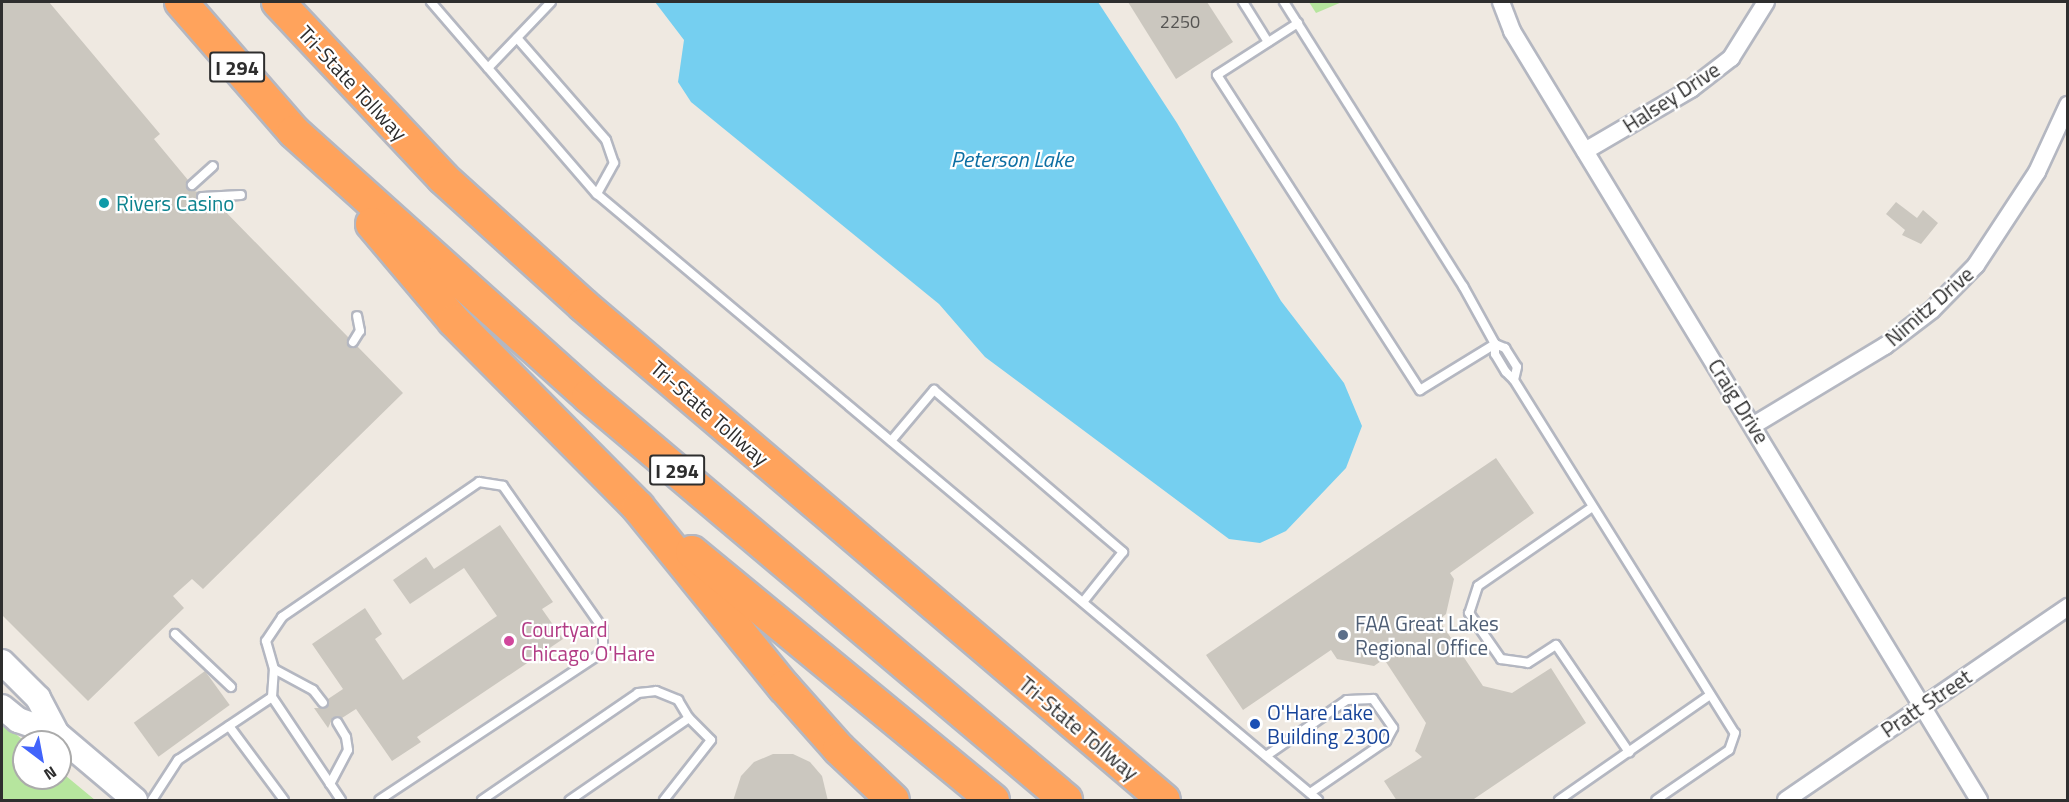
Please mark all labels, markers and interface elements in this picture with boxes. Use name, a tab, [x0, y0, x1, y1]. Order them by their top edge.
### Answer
house number: 2250	[1160, 11, 1200, 33]
street label: Tri-State Tollway	[293, 20, 413, 146]
road number: I 294	[208, 50, 266, 84]
street label: Halsey Drive	[1618, 56, 1724, 138]
water label: Peterson Lake	[951, 147, 1073, 173]
place label: Rivers Casino	[116, 190, 234, 216]
marker: Rivers Casino	[97, 196, 111, 210]
street label: Nimitz Drive	[1880, 261, 1978, 351]
street label: Craig Drive	[1703, 354, 1775, 448]
street label: Tri-State Tollway	[646, 355, 774, 471]
road number: I 294	[648, 453, 706, 487]
place label: FAA Great Lakes Regional Office	[1355, 610, 1499, 660]
place label: Courtyard Chicago O'Hare	[521, 616, 655, 666]
marker: FAA Great Lakes Regional Office	[1336, 628, 1350, 642]
marker: Courtyard Chicago O'Hare	[502, 634, 516, 648]
street label: Pratt Street	[1876, 664, 1976, 742]
street label: Tri-State Tollway	[1014, 671, 1144, 785]
place label: O'Hare Lake Building 2300	[1267, 699, 1390, 749]
marker: O'Hare Lake Building 2300	[1248, 717, 1262, 731]
north arrow	[12, 730, 72, 790]
text: N	[39, 760, 62, 787]

